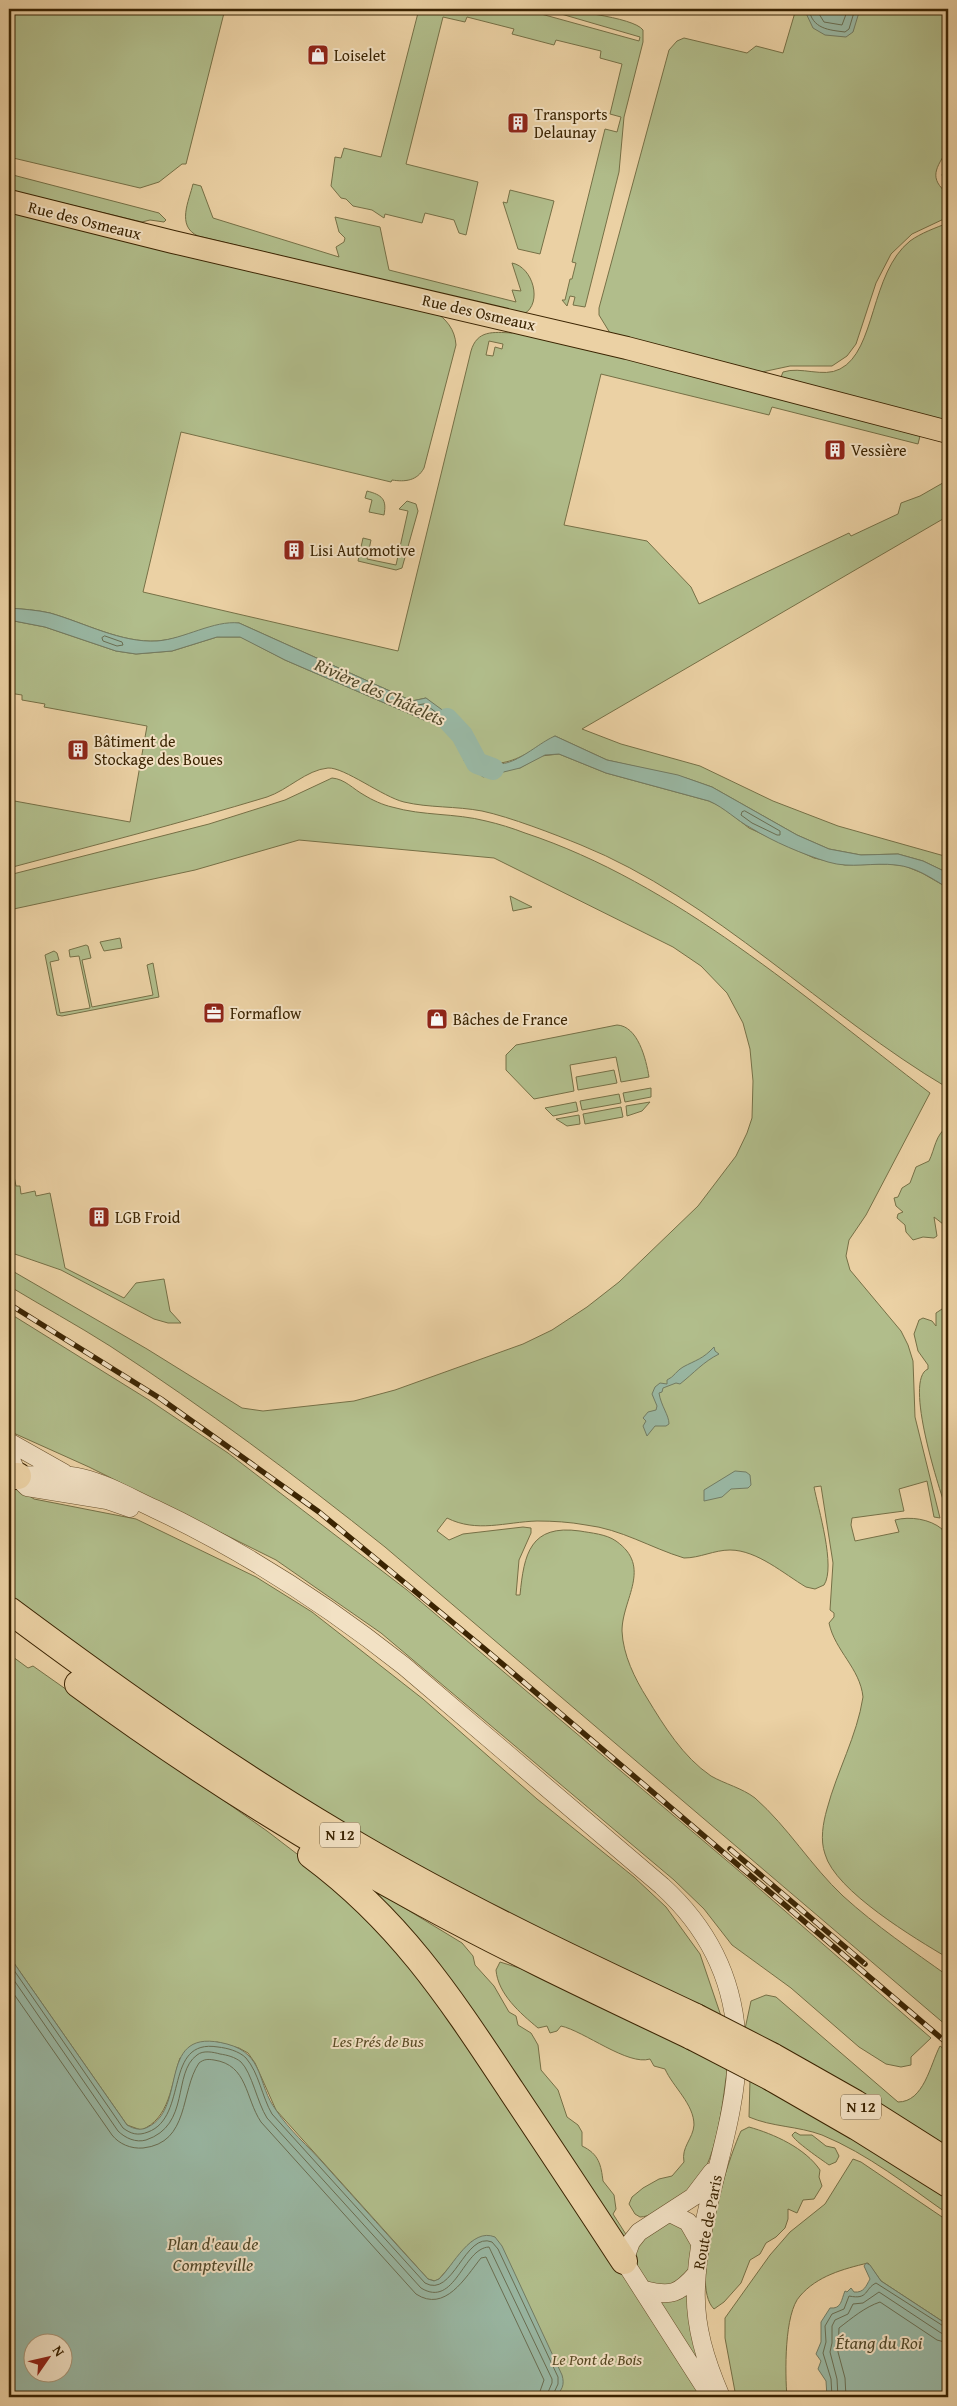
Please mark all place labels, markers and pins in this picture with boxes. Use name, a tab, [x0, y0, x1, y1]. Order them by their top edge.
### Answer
shop icon: Loiselet	[306, 43, 330, 67]
place label: Loiselet	[334, 43, 386, 67]
place label: Transports Delaunay	[534, 102, 608, 144]
building icon: Transports Delaunay	[506, 111, 530, 135]
building icon: Vessière	[823, 438, 847, 462]
place label: Vessière	[851, 438, 907, 462]
building icon: Lisi Automotive	[282, 538, 306, 562]
place label: Lisi Automotive	[310, 538, 415, 562]
place label: Bâtiment de Stockage des Boues	[94, 729, 223, 771]
building icon: Bâtiment de Stockage des Boues	[66, 738, 90, 762]
office icon: Formaflow	[202, 1001, 226, 1025]
place label: Formaflow	[230, 1001, 302, 1025]
shop icon: Bâches de France	[425, 1007, 449, 1031]
place label: Bâches de France	[453, 1007, 568, 1031]
building icon: LGB Froid	[87, 1205, 111, 1229]
place label: LGB Froid	[115, 1205, 181, 1229]

